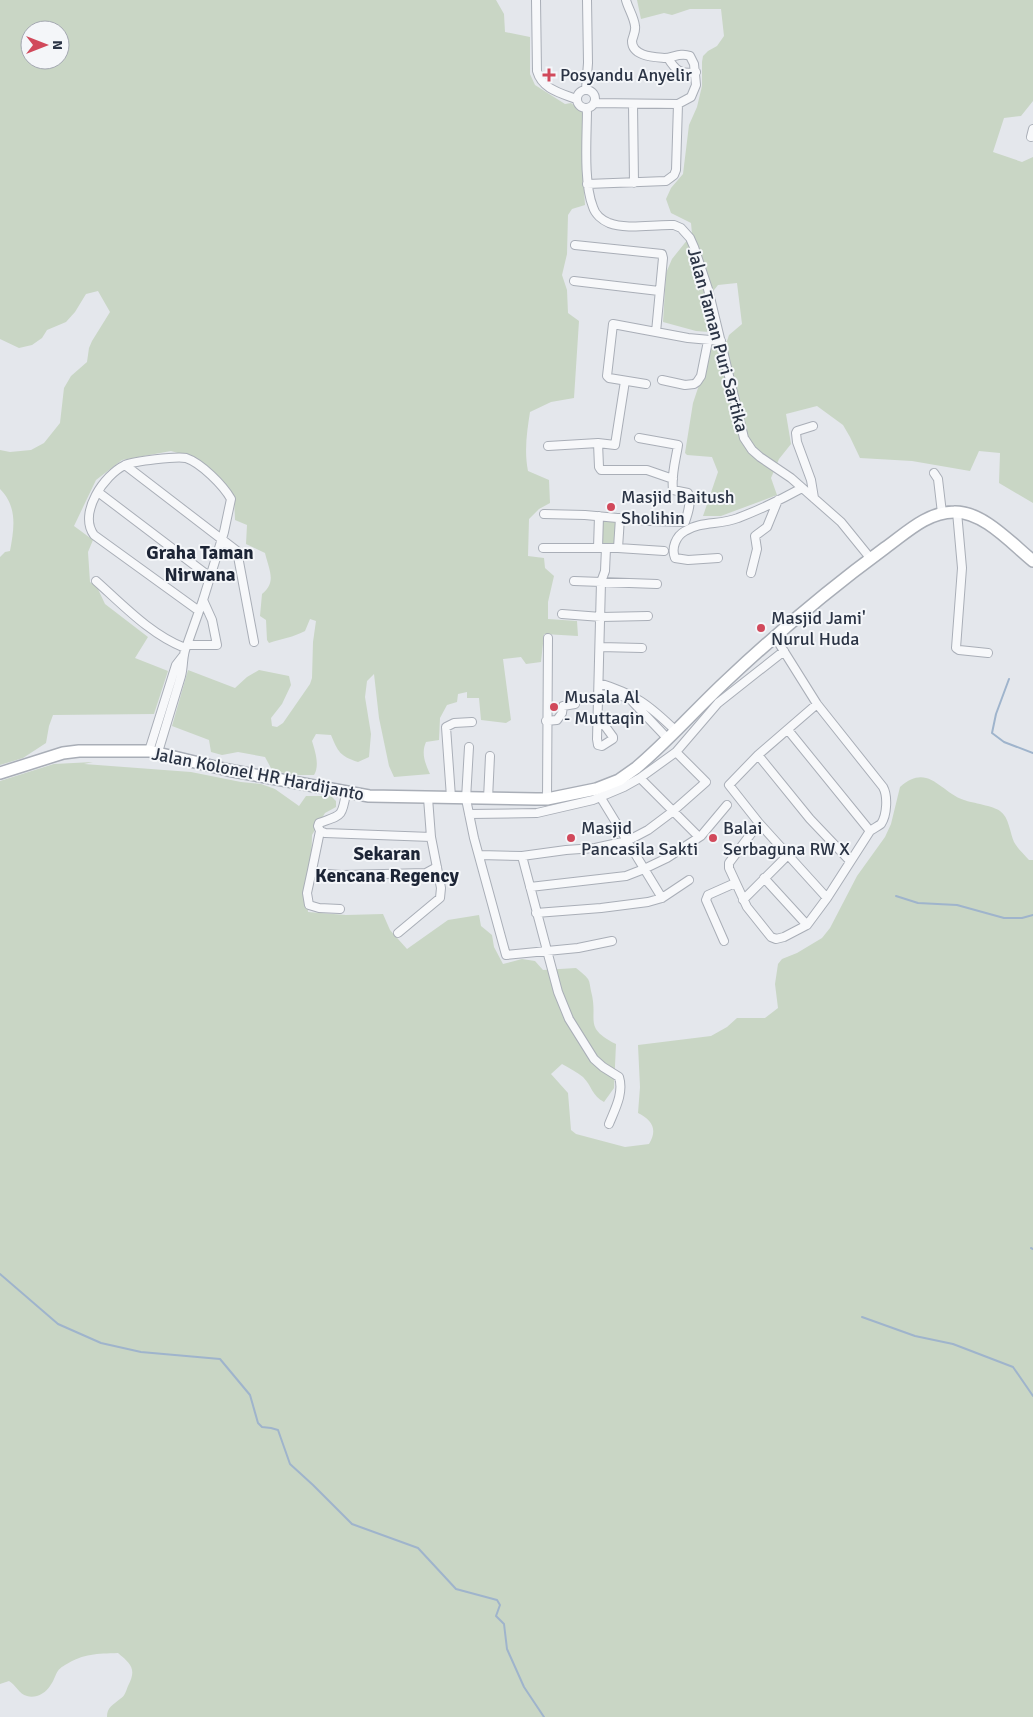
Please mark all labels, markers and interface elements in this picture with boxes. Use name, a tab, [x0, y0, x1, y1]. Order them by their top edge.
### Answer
north arrow	[20, 20, 70, 70]
text: N	[49, 40, 66, 50]
place label: Posyandu Anyelir	[560, 64, 692, 86]
marker: Posyandu Anyelir	[542, 68, 556, 82]
street label: Jalan Taman Puri Sartika	[683, 245, 753, 435]
place label: Masjid Baitush Sholihin	[621, 486, 735, 529]
marker: Masjid Baitush Sholihin	[605, 501, 617, 513]
district label: Graha Taman Nirwana	[146, 541, 254, 587]
place label: Masjid Jami' Nurul Huda	[771, 607, 866, 650]
marker: Masjid Jami' Nurul Huda	[755, 622, 767, 634]
place label: Musala Al - Muttaqin	[564, 686, 645, 729]
marker: Musala Al - Muttaqin	[548, 701, 560, 713]
street label: Jalan Kolonel HR Hardijanto	[150, 743, 366, 805]
place label: Masjid Pancasila Sakti	[581, 817, 698, 860]
place label: Balai Serbaguna RW X	[723, 817, 850, 860]
marker: Masjid Pancasila Sakti	[565, 832, 577, 844]
marker: Balai Serbaguna RW X	[707, 832, 719, 844]
district label: Sekaran Kencana Regency	[315, 842, 459, 888]

